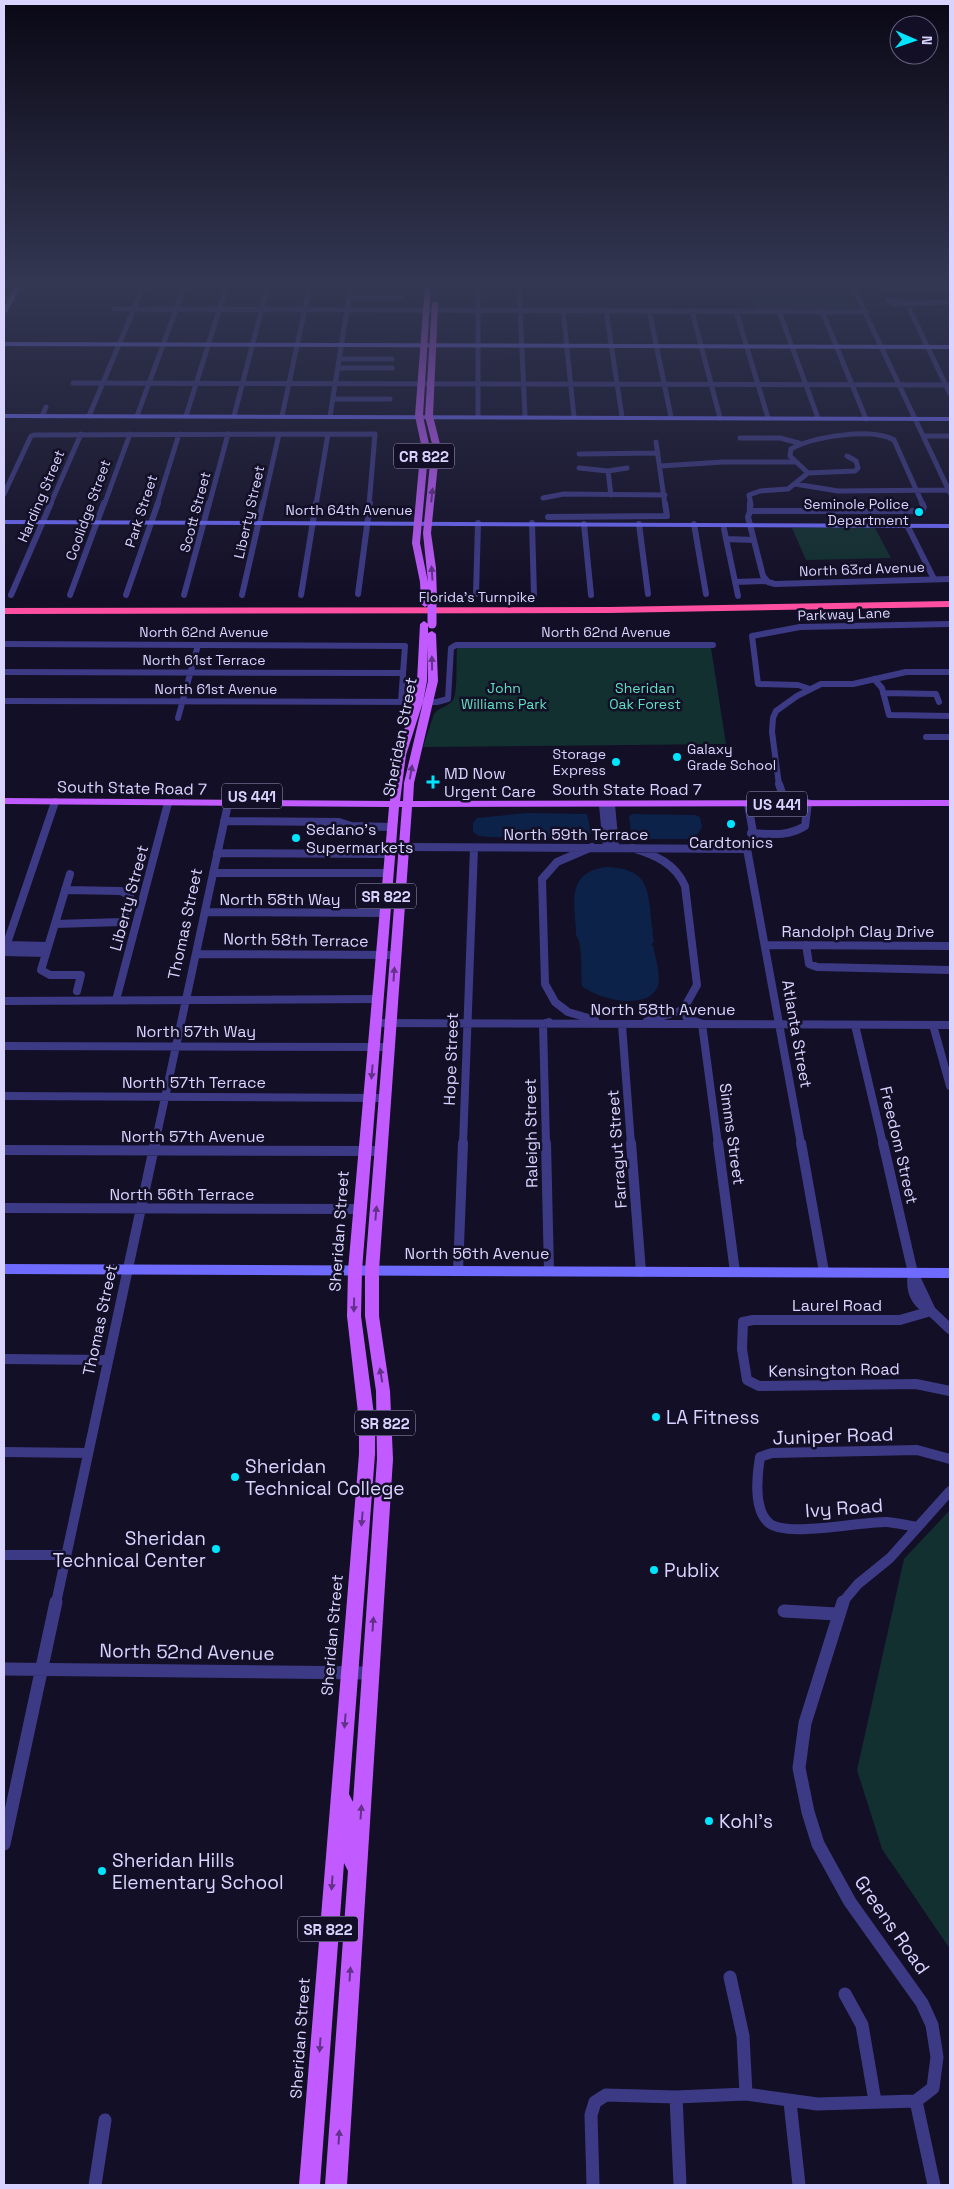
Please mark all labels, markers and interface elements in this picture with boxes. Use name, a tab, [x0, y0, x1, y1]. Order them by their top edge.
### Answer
north arrow	[889, 15, 939, 65]
text: N	[918, 35, 936, 45]
road number: CR 822	[394, 444, 454, 468]
street label: Harding Street	[13, 447, 69, 545]
street label: Coolidge Street	[61, 457, 115, 563]
street label: Liberty Street	[230, 464, 268, 560]
street label: Scott Street	[176, 470, 214, 554]
street label: Park Street	[121, 472, 161, 550]
one-way arrow	[428, 487, 436, 503]
place label: Seminole Police Department	[804, 495, 909, 529]
street label: North 64th Avenue	[285, 501, 413, 519]
marker: Seminole Police Department	[913, 506, 925, 518]
street label: North 63rd Avenue	[799, 558, 925, 580]
one-way arrow	[428, 565, 436, 581]
street label: Florida's Turnpike	[419, 588, 535, 606]
street label: Parkway Lane	[797, 603, 891, 625]
street label: North 62nd Avenue	[139, 623, 269, 641]
street label: North 62nd Avenue	[541, 623, 671, 641]
street label: North 61st Terrace	[142, 651, 266, 669]
one-way arrow	[428, 655, 436, 671]
street label: Sheridan Street	[378, 675, 422, 799]
park label: John Williams Park	[461, 679, 548, 713]
park label: Sheridan Oak Forest	[609, 679, 681, 713]
street label: North 61st Avenue	[155, 680, 277, 698]
place label: Galaxy Grade School	[687, 740, 776, 774]
place label: Storage Express	[552, 745, 606, 779]
marker: Galaxy Grade School	[671, 751, 683, 763]
marker: Storage Express	[610, 756, 622, 768]
place label: MD Now Urgent Care	[444, 763, 536, 802]
one-way arrow	[407, 764, 415, 780]
marker: MD Now Urgent Care	[426, 775, 440, 789]
street label: South State Road 7	[57, 776, 207, 800]
street label: South State Road 7	[552, 779, 702, 800]
road number: US 441	[222, 784, 282, 808]
road number: US 441	[747, 792, 807, 816]
marker: Cardtonics	[725, 818, 737, 830]
place label: Sedano's Supermarkets	[306, 819, 414, 858]
street label: North 59th Terrace	[503, 824, 649, 845]
marker: Sedano's Supermarkets	[290, 832, 302, 844]
place label: Cardtonics	[689, 832, 773, 853]
street label: Liberty Street	[105, 843, 153, 953]
street label: Thomas Street	[163, 866, 207, 982]
road number: SR 822	[356, 884, 416, 908]
street label: North 58th Way	[219, 889, 341, 910]
street label: Randolph Clay Drive	[782, 921, 934, 942]
street label: North 58th Terrace	[223, 928, 369, 952]
one-way arrow	[390, 966, 398, 982]
street label: Atlanta Street	[777, 978, 817, 1090]
street label: North 58th Avenue	[591, 999, 735, 1020]
street label: Hope Street	[439, 1012, 463, 1106]
street label: North 57th Way	[136, 1021, 256, 1042]
one-way arrow	[367, 1065, 375, 1081]
street label: North 57th Terrace	[122, 1072, 266, 1093]
street label: Raleigh Street	[520, 1078, 542, 1188]
street label: Simms Street	[714, 1082, 750, 1186]
street label: Freedom Street	[875, 1084, 923, 1206]
street label: Farragut Street	[602, 1089, 632, 1209]
street label: North 57th Avenue	[121, 1126, 265, 1147]
street label: Sheridan Street	[324, 1170, 354, 1292]
street label: North 56th Terrace	[109, 1184, 255, 1205]
one-way arrow	[373, 1205, 381, 1221]
street label: North 56th Avenue	[405, 1243, 549, 1264]
street label: Thomas Street	[78, 1262, 122, 1378]
street label: Laurel Road	[792, 1295, 882, 1316]
one-way arrow	[350, 1297, 358, 1313]
street label: Kensington Road	[768, 1358, 900, 1382]
one-way arrow	[376, 1367, 384, 1383]
place label: LA Fitness	[666, 1405, 760, 1430]
road number: SR 822	[355, 1410, 415, 1436]
marker: LA Fitness	[650, 1411, 662, 1423]
street label: Juniper Road	[772, 1421, 894, 1451]
place label: Sheridan Technical College	[245, 1454, 405, 1501]
marker: Sheridan Technical College	[229, 1471, 241, 1483]
street label: Ivy Road	[804, 1493, 884, 1523]
one-way arrow	[357, 1511, 365, 1527]
place label: Sheridan Technical Center	[53, 1526, 206, 1573]
marker: Sheridan Technical Center	[210, 1543, 222, 1555]
place label: Publix	[664, 1558, 720, 1583]
marker: Publix	[648, 1564, 660, 1576]
street label: Sheridan Street	[316, 1574, 348, 1696]
one-way arrow	[370, 1616, 378, 1632]
street label: North 52nd Avenue	[99, 1638, 275, 1666]
one-way arrow	[341, 1714, 349, 1730]
one-way arrow	[358, 1804, 366, 1820]
place label: Kohl's	[719, 1809, 773, 1834]
marker: Kohl's	[703, 1815, 715, 1827]
place label: Sheridan Hills Elementary School	[112, 1848, 284, 1895]
marker: Sheridan Hills Elementary School	[96, 1865, 108, 1877]
street label: Greens Road	[849, 1871, 935, 1979]
one-way arrow	[327, 1876, 335, 1892]
road number: SR 822	[298, 1916, 358, 1942]
one-way arrow	[347, 1966, 355, 1982]
street label: Sheridan Street	[285, 1977, 315, 2099]
one-way arrow	[315, 2038, 323, 2054]
one-way arrow	[336, 2128, 344, 2144]

